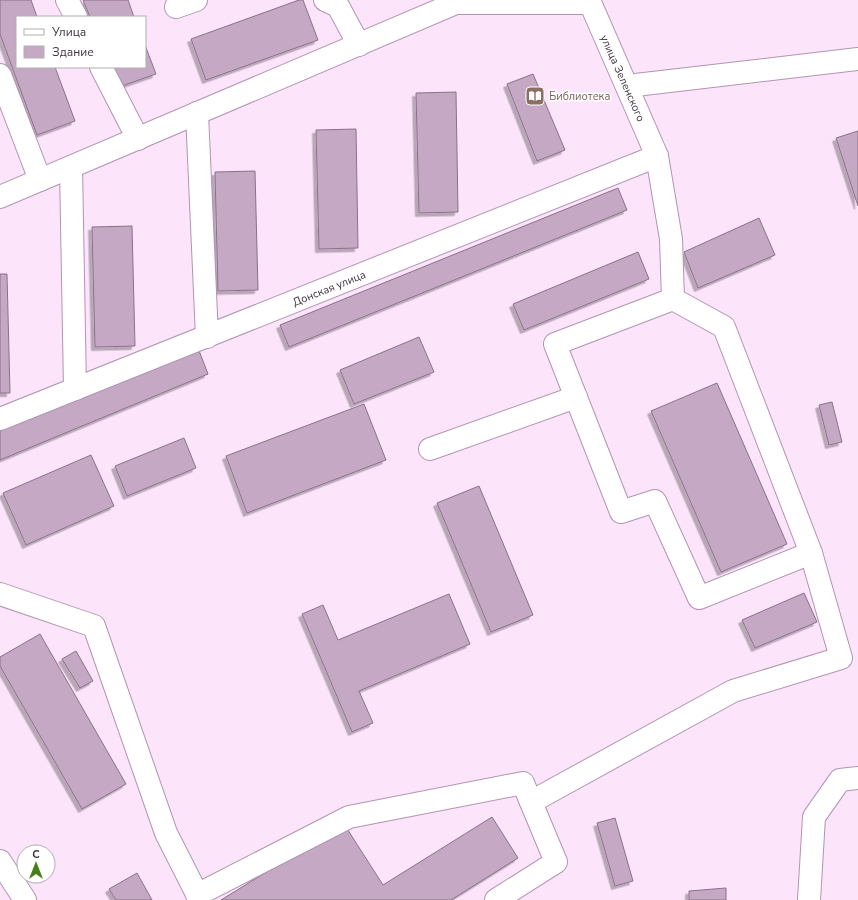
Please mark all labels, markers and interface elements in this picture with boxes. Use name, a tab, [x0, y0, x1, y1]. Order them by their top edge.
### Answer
legend	[16, 16, 146, 68]
text: Улица	[51, 24, 86, 40]
street label: улица Зеленского	[597, 32, 648, 124]
text: Здание	[52, 44, 94, 60]
library icon: Библиотека	[524, 85, 546, 107]
place label: Библиотека	[549, 89, 610, 104]
street label: Донская улица	[290, 267, 368, 310]
north arrow	[16, 844, 56, 884]
text: С	[32, 847, 40, 862]

